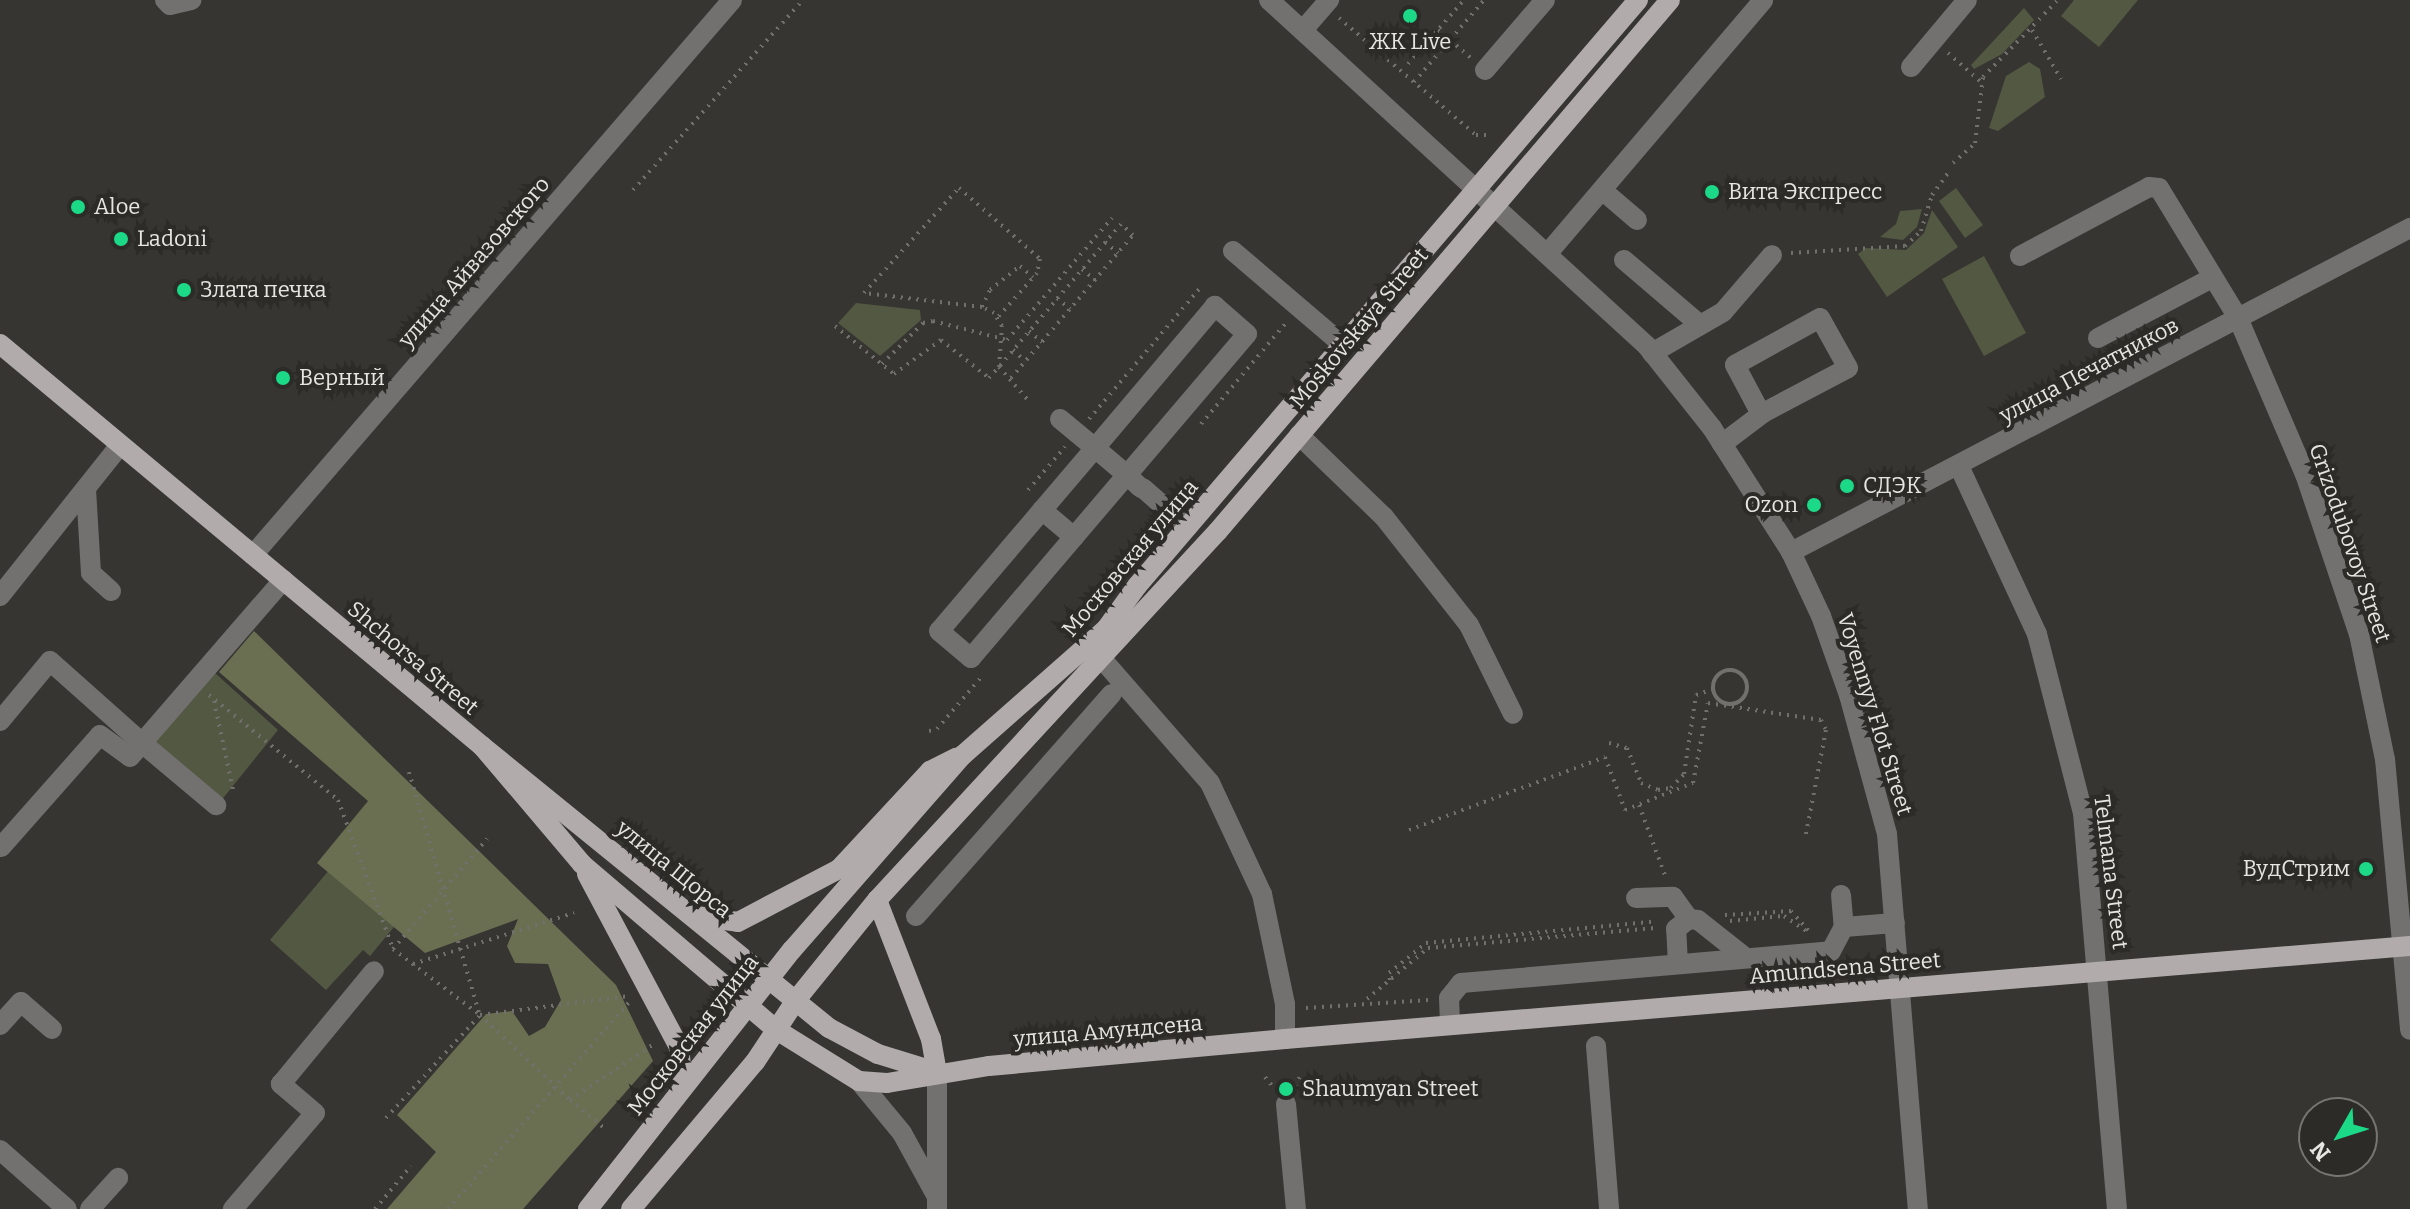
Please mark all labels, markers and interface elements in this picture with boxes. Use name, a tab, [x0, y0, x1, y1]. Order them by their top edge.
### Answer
marker: ЖК Live	[1401, 7, 1419, 25]
place label: ЖК Live	[1369, 29, 1451, 55]
street label: улица Айвазовского	[393, 171, 555, 353]
place label: Вита Экспресс	[1728, 179, 1882, 205]
marker: Вита Экспресс	[1703, 183, 1721, 201]
place label: Aloe	[94, 194, 140, 220]
marker: Aloe	[69, 198, 87, 216]
place label: Ladoni	[137, 226, 207, 252]
marker: Ladoni	[112, 230, 130, 248]
street label: Moskovskaya Street	[1284, 243, 1434, 413]
place label: Злата печка	[200, 277, 327, 303]
marker: Злата печка	[175, 281, 193, 299]
street label: улица Печатников	[1995, 312, 2183, 428]
place label: Верный	[299, 365, 385, 391]
marker: Верный	[274, 369, 292, 387]
street label: Grizodubovoy Street	[2304, 440, 2396, 646]
place label: СДЭК	[1863, 473, 1922, 499]
street label: Московская улица	[1057, 474, 1203, 642]
marker: СДЭК	[1838, 477, 1856, 495]
place label: Ozon	[1744, 492, 1798, 518]
marker: Ozon	[1805, 496, 1823, 514]
street label: Shchorsa Street	[342, 596, 484, 720]
street label: Voyennyy Flot Street	[1832, 610, 1918, 818]
street label: Telmana Street	[2088, 793, 2134, 951]
street label: улица Щорса	[611, 815, 737, 923]
place label: ВудСтрим	[2243, 856, 2350, 882]
marker: ВудСтрим	[2357, 860, 2375, 878]
street label: Amundsena Street	[1748, 946, 1942, 990]
street label: Московская улица	[622, 949, 764, 1121]
street label: улица Амундсена	[1013, 1010, 1203, 1052]
place label: Shaumyan Street	[1302, 1076, 1479, 1102]
marker: Shaumyan Street	[1277, 1080, 1295, 1098]
north arrow	[2298, 1097, 2378, 1177]
text: N	[2305, 1136, 2336, 1166]

